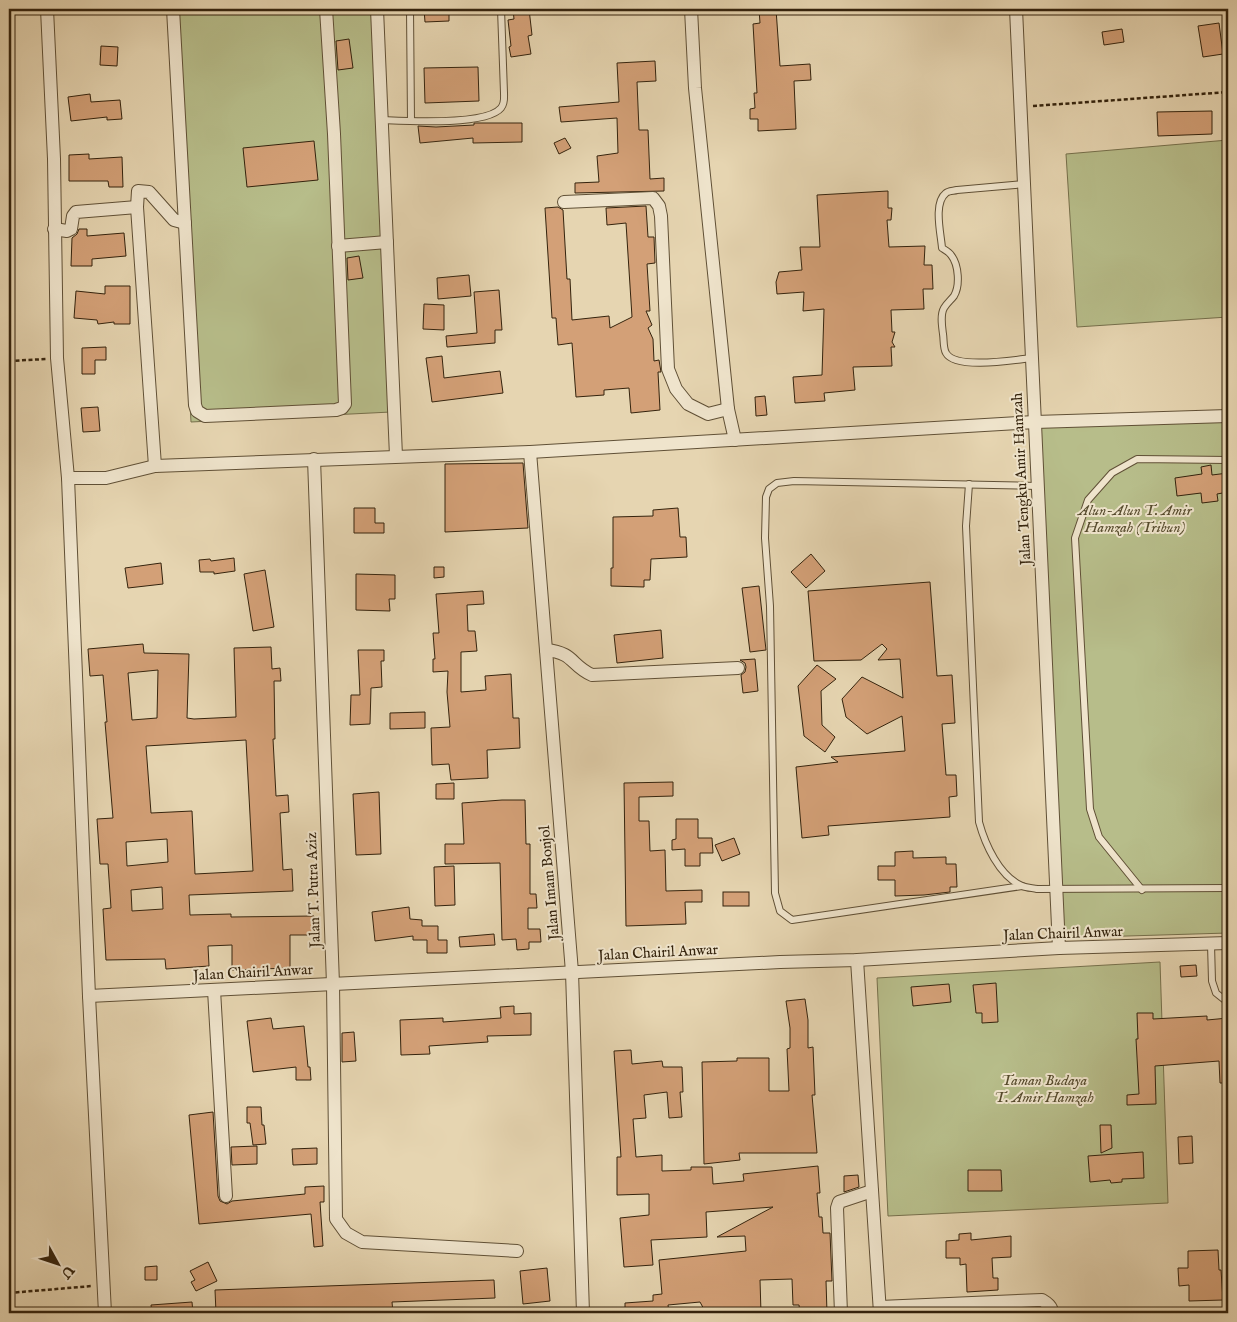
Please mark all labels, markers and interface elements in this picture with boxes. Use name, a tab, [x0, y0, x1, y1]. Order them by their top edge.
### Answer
street label: Jalan Tengku Amir Hamzah	[1007, 392, 1036, 568]
park label: Alun-Alun T. Amir Hamzah (Tribun)	[1076, 501, 1193, 537]
street label: Jalan Imam Bonjol	[535, 824, 564, 943]
street label: Jalan T. Putra Aziz	[302, 832, 325, 950]
street label: Jalan Chairil Anwar	[1001, 922, 1124, 945]
street label: Jalan Chairil Anwar	[596, 940, 719, 965]
street label: Jalan Chairil Anwar	[191, 960, 314, 985]
park label: Taman Budaya T. Amir Hamzah	[994, 1071, 1094, 1107]
north arrow	[32, 1240, 82, 1290]
text: U	[56, 1261, 79, 1283]

